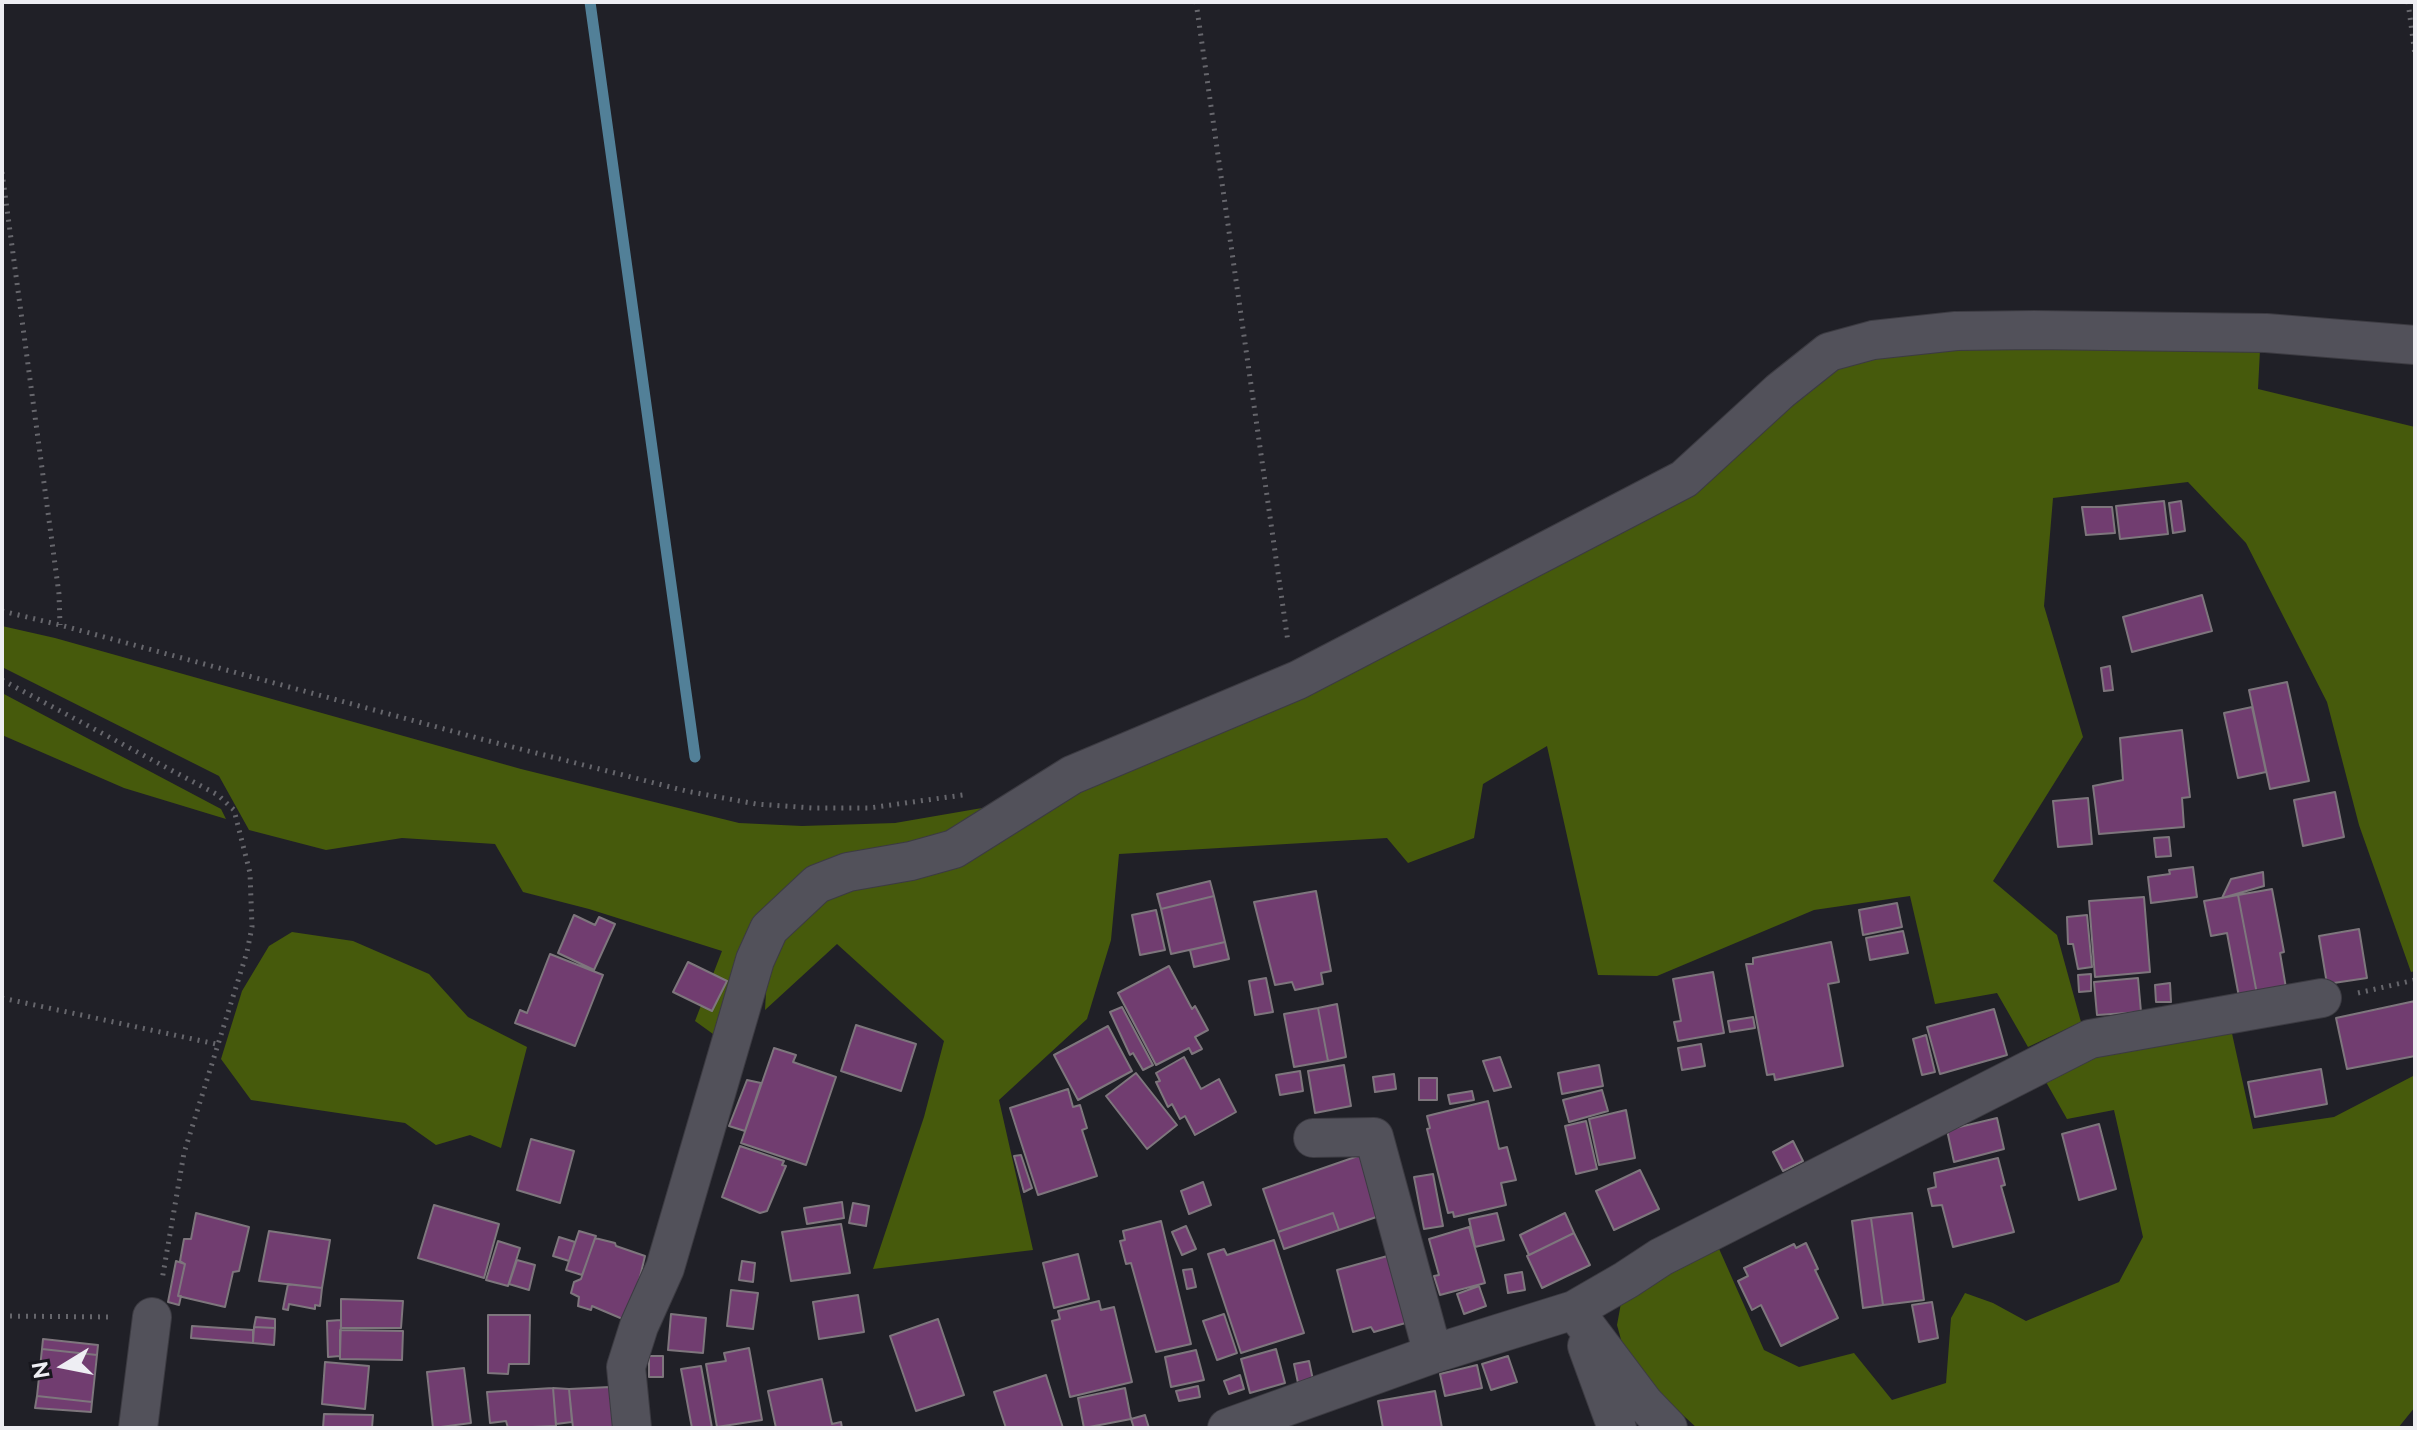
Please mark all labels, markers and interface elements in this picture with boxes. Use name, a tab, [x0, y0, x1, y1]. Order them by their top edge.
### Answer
north arrow	[24, 1326, 104, 1406]
text: N	[26, 1360, 55, 1381]

